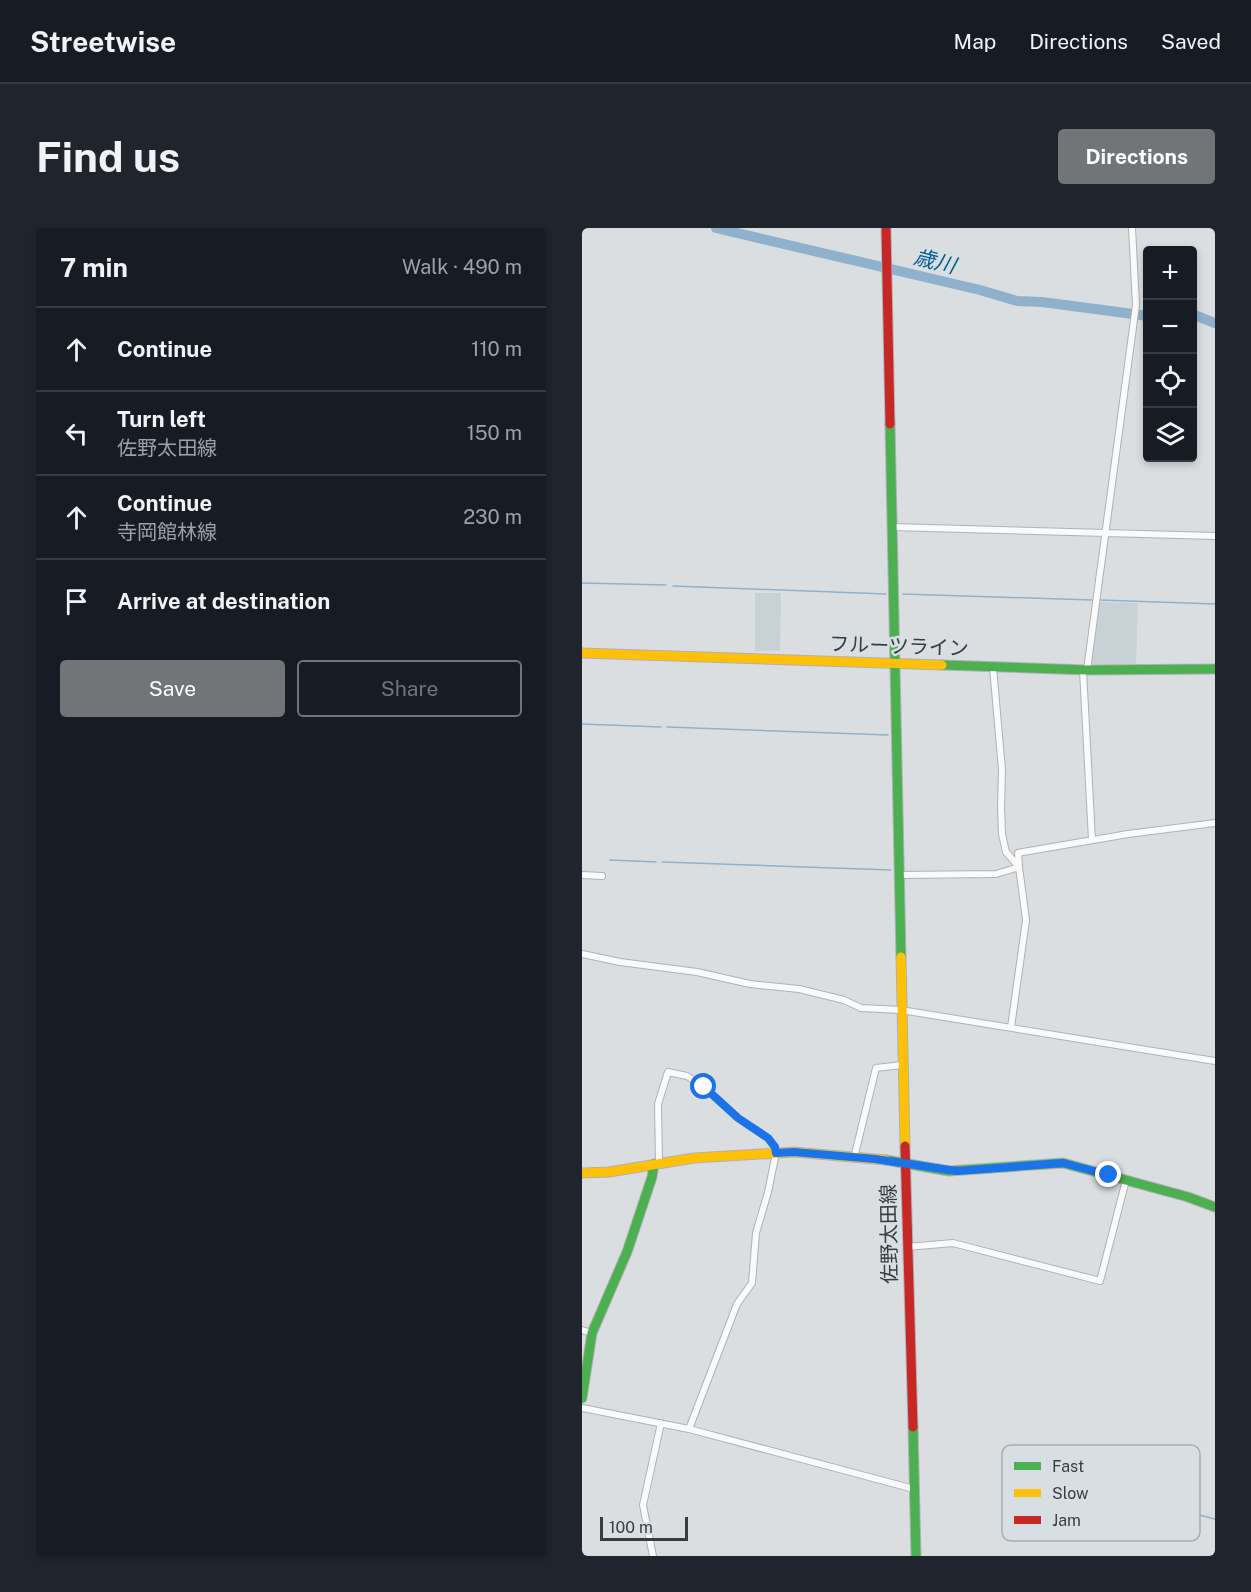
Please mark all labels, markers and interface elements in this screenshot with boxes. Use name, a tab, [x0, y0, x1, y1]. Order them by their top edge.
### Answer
text: Streetwise	[30, 25, 176, 58]
text: Map	[954, 29, 996, 54]
text: Directions	[1029, 29, 1128, 54]
text: Saved	[1161, 29, 1221, 54]
button: Directions	[1058, 129, 1215, 184]
text: Find us	[36, 132, 180, 181]
water label: 歳川	[912, 244, 960, 279]
map controls	[1143, 246, 1197, 462]
button: +	[1143, 246, 1197, 300]
text: 7 min	[60, 252, 128, 283]
text: Walk · 490 m	[402, 255, 522, 279]
button: −	[1143, 300, 1197, 354]
icon: ahead	[60, 333, 93, 366]
text: Continue	[117, 336, 212, 362]
text: 110 m	[471, 337, 522, 361]
button: locate	[1143, 354, 1197, 408]
text: Turn left	[117, 406, 206, 432]
button: layers	[1143, 408, 1197, 462]
icon: left	[60, 417, 93, 450]
text: 150 m	[467, 421, 522, 445]
text: 佐野太田線	[117, 436, 217, 460]
text: Continue	[117, 490, 212, 516]
icon: ahead	[60, 501, 93, 534]
text: 230 m	[463, 505, 522, 529]
text: 寺岡館林線	[117, 520, 217, 544]
icon: arrive	[60, 585, 93, 618]
text: Arrive at destination	[117, 588, 330, 614]
street label: フルーツライン	[829, 632, 969, 660]
button: Save	[60, 660, 285, 717]
button: Share	[297, 660, 522, 717]
route start	[690, 1073, 716, 1099]
route end	[1095, 1161, 1121, 1187]
street label: 佐野太田線	[876, 1184, 902, 1284]
legend	[1002, 1445, 1200, 1541]
text: Fast	[1052, 1457, 1084, 1476]
text: Slow	[1052, 1484, 1089, 1503]
text: Jam	[1052, 1511, 1081, 1530]
scale bar	[600, 1514, 688, 1542]
text: 100 m	[609, 1518, 653, 1537]

